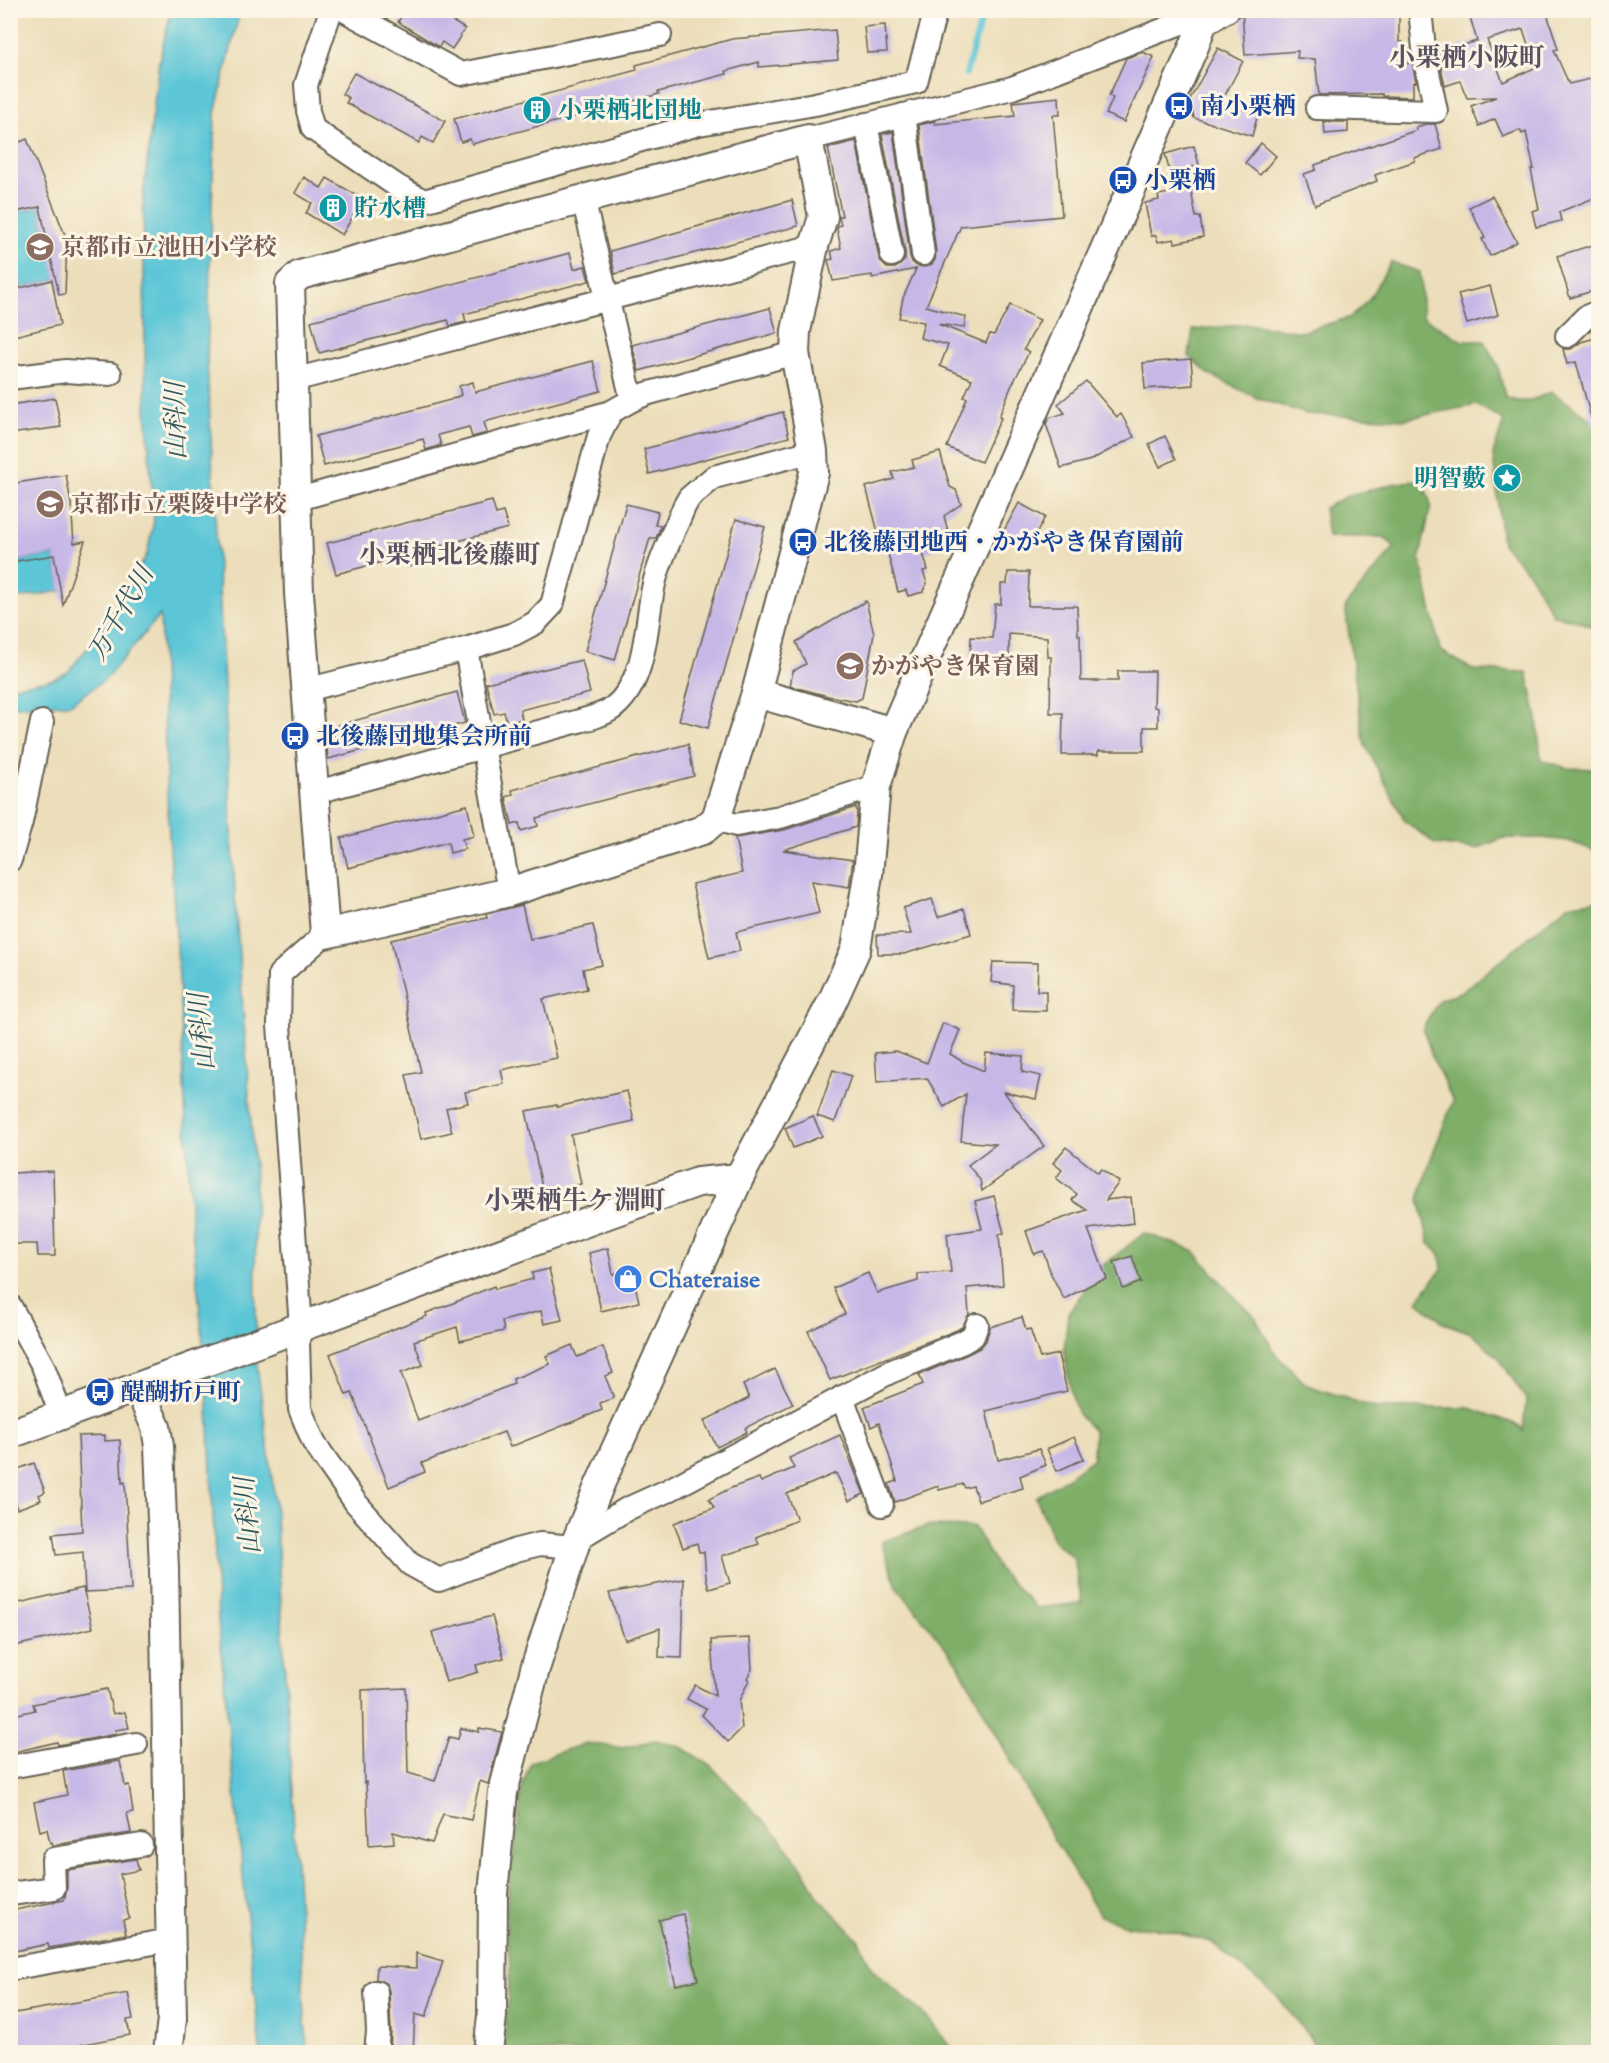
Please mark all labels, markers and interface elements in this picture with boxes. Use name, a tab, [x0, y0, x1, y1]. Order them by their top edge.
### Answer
district label: 小栗栖小阪町	[1389, 41, 1545, 78]
bus stop icon: 南小栗栖	[1163, 90, 1195, 122]
place label: 南小栗栖	[1200, 91, 1296, 125]
building icon: 小栗栖北団地	[521, 94, 553, 126]
place label: 小栗栖北団地	[558, 95, 702, 129]
bus stop icon: 小栗栖	[1107, 164, 1139, 196]
place label: 小栗栖	[1144, 165, 1216, 199]
building icon: 貯水槽	[317, 192, 349, 224]
place label: 貯水槽	[354, 193, 426, 227]
school or university icon: 京都市立池田小学校	[24, 231, 56, 263]
place label: 京都市立池田小学校	[61, 232, 277, 266]
water label: 山科川	[158, 379, 197, 460]
place icon: 明智藪	[1491, 462, 1523, 494]
place label: 明智藪	[1414, 463, 1486, 497]
school or university icon: 京都市立栗陵中学校	[34, 488, 66, 520]
place label: 京都市立栗陵中学校	[71, 489, 287, 523]
bus stop icon: 北後藤団地西・かがやき保育園前	[787, 526, 819, 558]
place label: 北後藤団地西・かがやき保育園前	[824, 527, 1184, 561]
district label: 小栗栖北後藤町	[359, 538, 541, 575]
water label: 万千代川	[80, 557, 166, 669]
school or university icon: かがやき保育園	[834, 650, 866, 682]
place label: かがやき保育園	[871, 651, 1039, 685]
bus stop icon: 北後藤団地集会所前	[279, 720, 311, 752]
place label: 北後藤団地集会所前	[316, 721, 532, 755]
water label: 山科川	[181, 988, 225, 1072]
district label: 小栗栖牛ケ淵町	[484, 1184, 666, 1221]
shop icon: Chateraise	[612, 1263, 644, 1295]
place label: Chateraise	[649, 1264, 760, 1298]
bus stop icon: 醍醐折戸町	[84, 1376, 116, 1408]
place label: 醍醐折戸町	[121, 1377, 241, 1411]
water label: 山科川	[227, 1472, 271, 1556]

